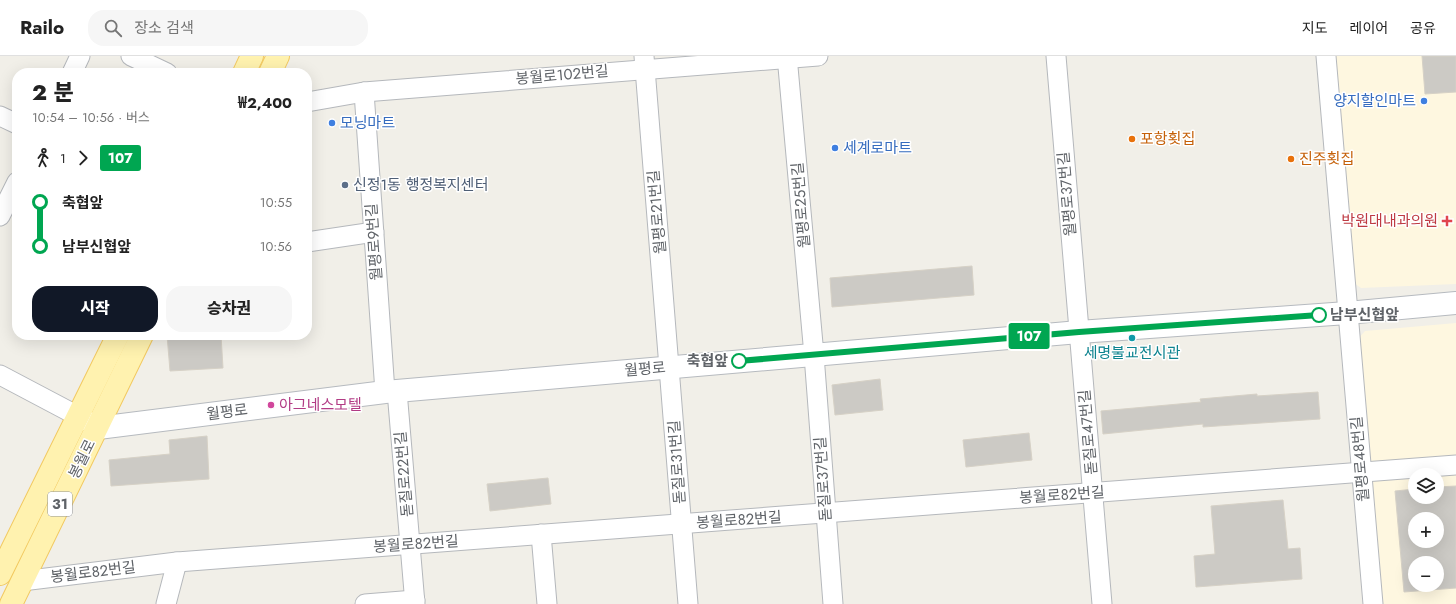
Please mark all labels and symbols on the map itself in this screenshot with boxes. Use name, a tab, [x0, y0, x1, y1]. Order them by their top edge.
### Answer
street label: 봉월로102번길	[515, 60, 609, 90]
place label: 양지할인마트	[1333, 90, 1416, 112]
marker: 양지할인마트	[1419, 96, 1429, 106]
place label: 모닝마트	[340, 112, 395, 134]
marker: 모닝마트	[327, 118, 337, 128]
place label: 포항횟집	[1140, 128, 1195, 150]
marker: 포항횟집	[1127, 134, 1137, 144]
place label: 세계로마트	[843, 137, 912, 159]
marker: 세계로마트	[830, 143, 840, 153]
place label: 진주횟집	[1299, 148, 1354, 170]
street label: 월평로37번길	[1052, 151, 1082, 237]
marker: 진주횟집	[1286, 154, 1296, 164]
street label: 월평로25번길	[786, 161, 816, 249]
street label: 월평로21번길	[642, 169, 672, 255]
place label: 신정1동 행정복지센터	[353, 174, 488, 196]
marker: 신정1동 행정복지센터	[340, 180, 350, 190]
street label: 월평로9번길	[360, 203, 388, 281]
place label: 박원대내과의원	[1341, 210, 1438, 232]
marker: 박원대내과의원	[1441, 215, 1453, 227]
place label: 남부신협앞	[1330, 304, 1399, 326]
marker: 남부신협앞	[1311, 307, 1327, 323]
line badge: 107	[1006, 323, 1052, 349]
marker: 세명불교전시관	[1127, 333, 1137, 343]
place label: 세명불교전시관	[1084, 342, 1180, 364]
place label: 축협앞	[687, 350, 728, 372]
marker: 축협앞	[731, 353, 747, 369]
street label: 월평로	[623, 356, 667, 382]
street label: 돋질로47번길	[1073, 388, 1103, 476]
place label: 아그네스모텔	[279, 394, 362, 416]
street label: 월평로	[205, 399, 249, 425]
marker: 아그네스모텔	[266, 400, 276, 410]
street label: 월평로48번길	[1345, 415, 1375, 503]
street label: 돋질로31번길	[663, 419, 691, 505]
street label: 돋질로22번길	[389, 430, 419, 518]
street label: 봉월로	[63, 436, 101, 482]
street label: 돋질로37번길	[809, 436, 837, 522]
street label: 봉월로82번길	[1018, 481, 1106, 509]
road number: 31	[48, 492, 72, 516]
street label: 봉월로82번길	[695, 506, 783, 534]
street label: 봉월로82번길	[372, 530, 460, 558]
street label: 봉월로82번길	[49, 556, 137, 588]

